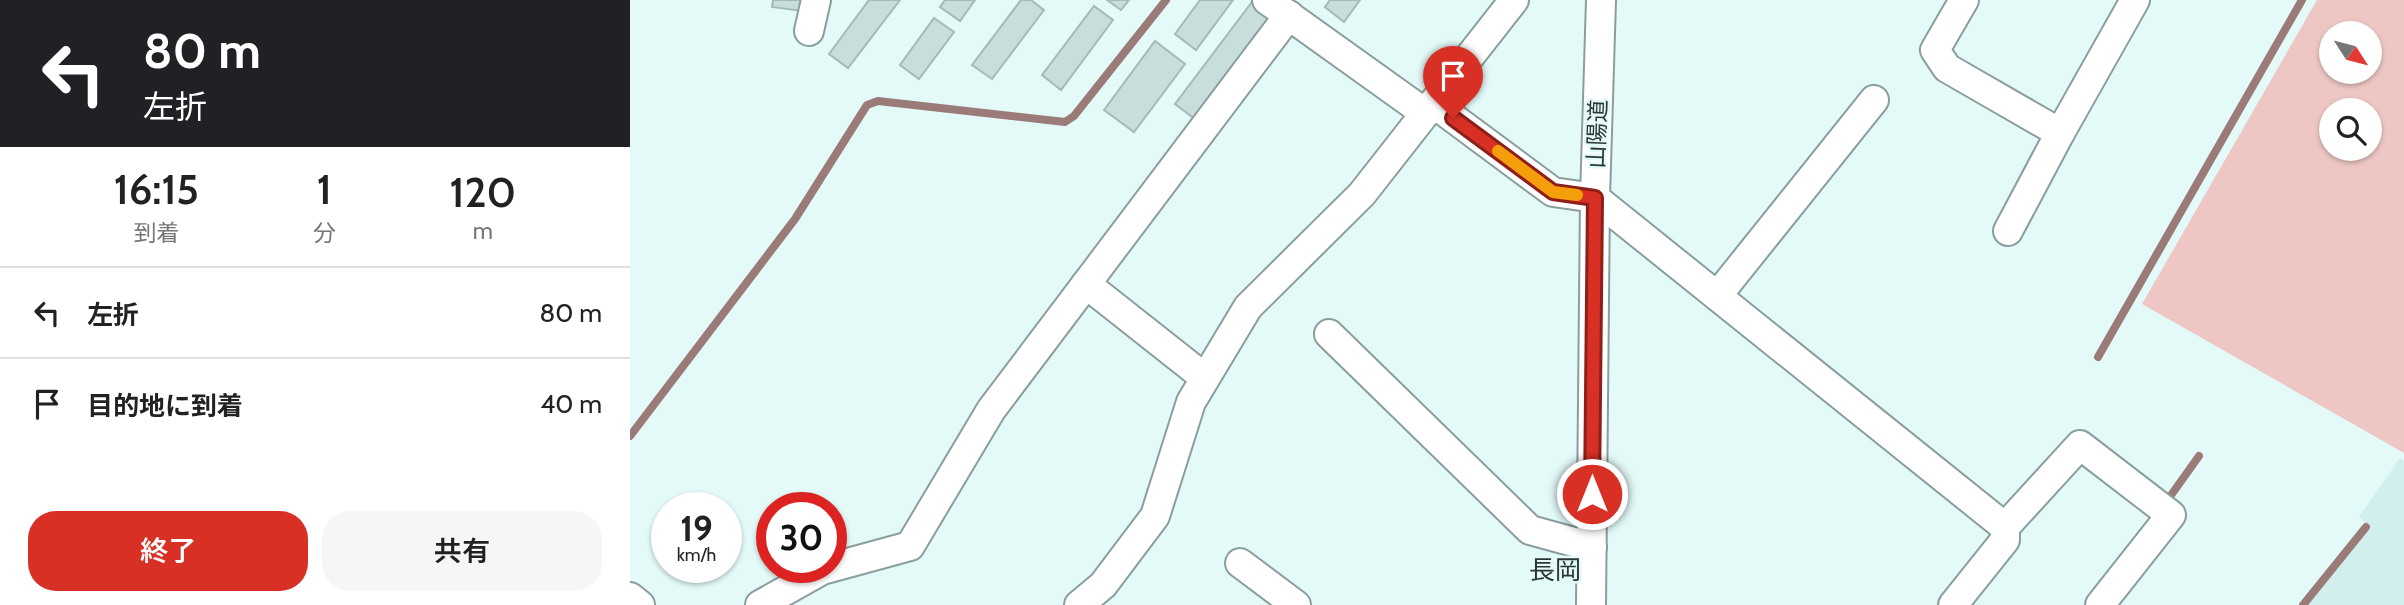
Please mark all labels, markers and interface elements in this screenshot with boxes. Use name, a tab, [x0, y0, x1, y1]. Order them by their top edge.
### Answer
text: 80 m	[143, 21, 261, 80]
north arrow	[2319, 21, 2382, 84]
map controls	[2319, 21, 2382, 161]
icon: left	[28, 28, 119, 119]
pin	[1423, 46, 1483, 118]
icon: arrive	[1434, 57, 1472, 95]
text: 左折	[143, 87, 207, 126]
button: search	[2319, 98, 2382, 161]
street label: 山陽道	[1582, 99, 1612, 169]
text: 16:15	[114, 163, 199, 215]
text: 1	[317, 163, 332, 215]
text: 120	[450, 166, 516, 218]
text: m	[473, 217, 493, 245]
text: 到着	[133, 219, 179, 247]
text: 分	[313, 219, 336, 247]
icon: left	[28, 294, 66, 332]
text: 80 m	[539, 297, 602, 329]
text: 左折	[87, 299, 139, 331]
icon: arrive	[28, 385, 66, 423]
text: 40 m	[540, 388, 602, 420]
text: 目的地に到着	[87, 390, 243, 422]
position arrow	[1555, 457, 1629, 531]
speed limit sign: 30	[756, 492, 847, 583]
text: 19	[680, 507, 713, 550]
button: 終了	[28, 511, 308, 591]
button: 共有	[322, 511, 602, 591]
text: km/h	[677, 544, 716, 566]
district label: 長岡	[1529, 554, 1581, 586]

